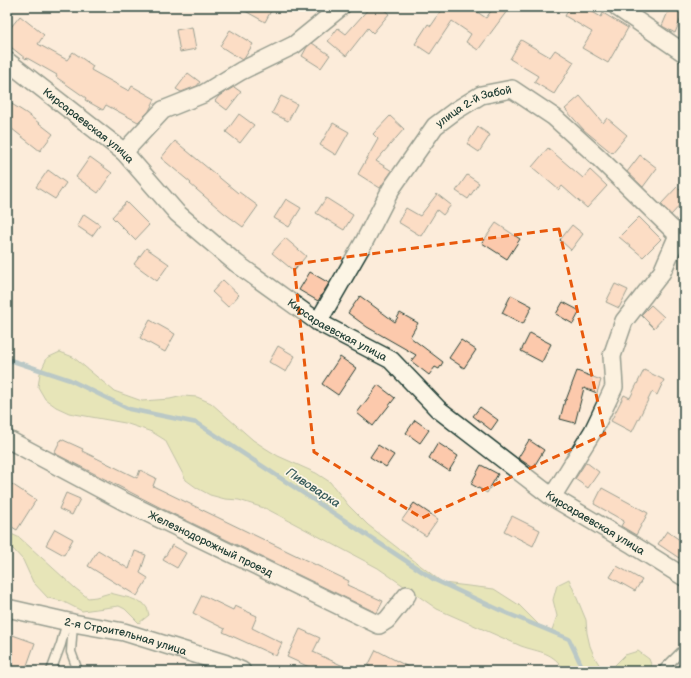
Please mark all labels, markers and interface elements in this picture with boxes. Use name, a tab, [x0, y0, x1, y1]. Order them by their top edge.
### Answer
street label: улица 2-й Забой	[433, 83, 513, 130]
street label: Кирсараевская улица	[40, 85, 137, 166]
street label: Кирсараевская улица	[285, 296, 390, 364]
water label: Пивоварка	[283, 465, 343, 511]
street label: Кирсараевская улица	[543, 488, 648, 558]
street label: Железнодорожный проезд	[146, 508, 275, 579]
street label: 2-я Строительная улица	[63, 615, 189, 658]

